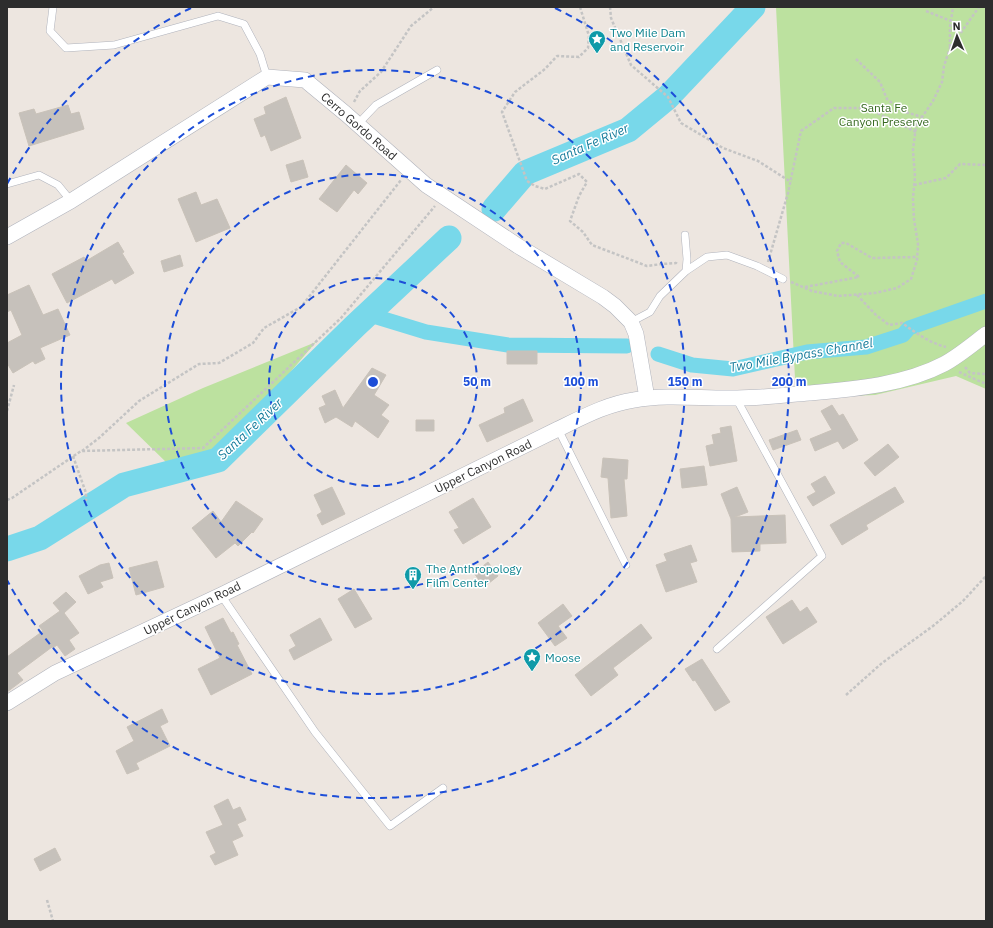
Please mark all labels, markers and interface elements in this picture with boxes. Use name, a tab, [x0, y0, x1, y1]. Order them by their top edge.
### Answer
north arrow	[937, 16, 977, 56]
text: N	[952, 19, 961, 33]
place label: Two Mile Dam and Reservoir	[610, 25, 685, 54]
place icon: Two Mile Dam and Reservoir	[587, 29, 607, 54]
street label: Cerro Gordo Road	[318, 89, 400, 163]
park label: Santa Fe Canyon Preserve	[839, 100, 930, 129]
water label: Santa Fe River	[549, 119, 632, 169]
water label: Two Mile Bypass Channel	[728, 334, 875, 376]
text: 50 m	[463, 374, 491, 389]
text: 100 m	[563, 374, 599, 389]
text: 150 m	[667, 374, 703, 389]
text: 200 m	[771, 374, 807, 389]
centre of rings	[366, 375, 380, 389]
water label: Santa Fe River	[214, 394, 287, 463]
street label: Upper Canyon Road	[432, 436, 534, 496]
place label: The Anthropology Film Center	[426, 561, 522, 590]
building icon: The Anthropology Film Center	[403, 565, 423, 590]
street label: Upper Canyon Road	[141, 578, 243, 638]
place icon: Moose	[522, 647, 542, 672]
place label: Moose	[545, 650, 581, 665]

